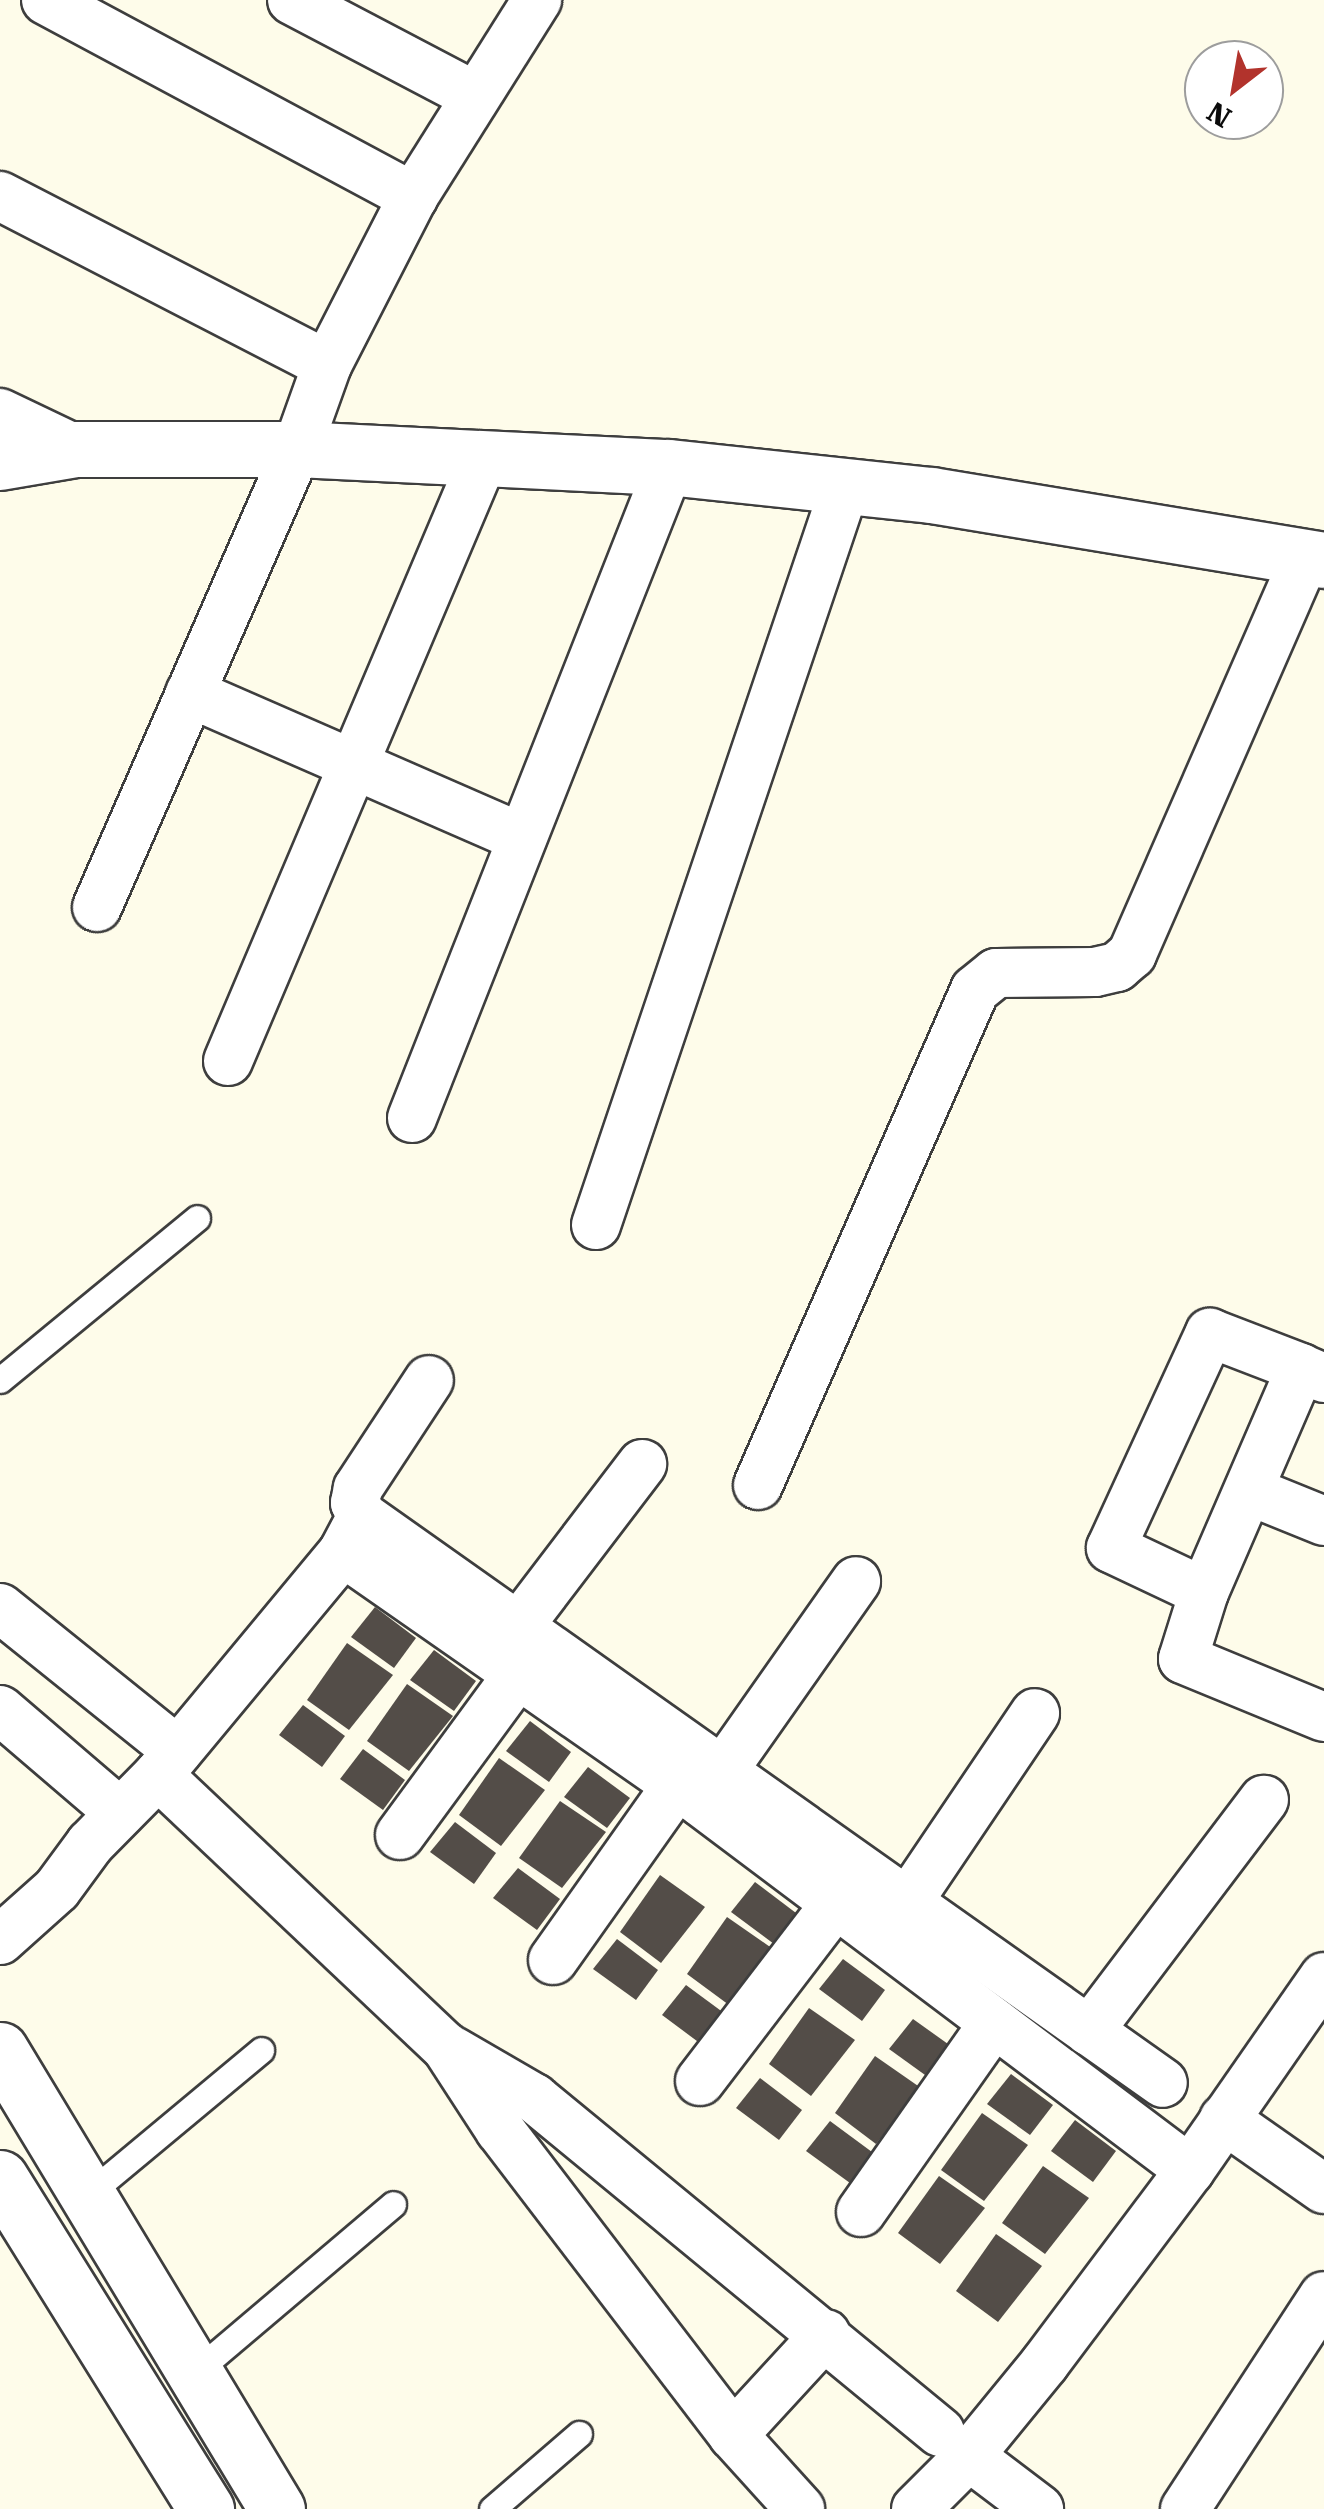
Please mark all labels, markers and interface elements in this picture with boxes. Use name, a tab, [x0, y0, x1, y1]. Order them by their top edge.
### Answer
north arrow	[1184, 40, 1284, 140]
text: N	[1202, 95, 1237, 134]

